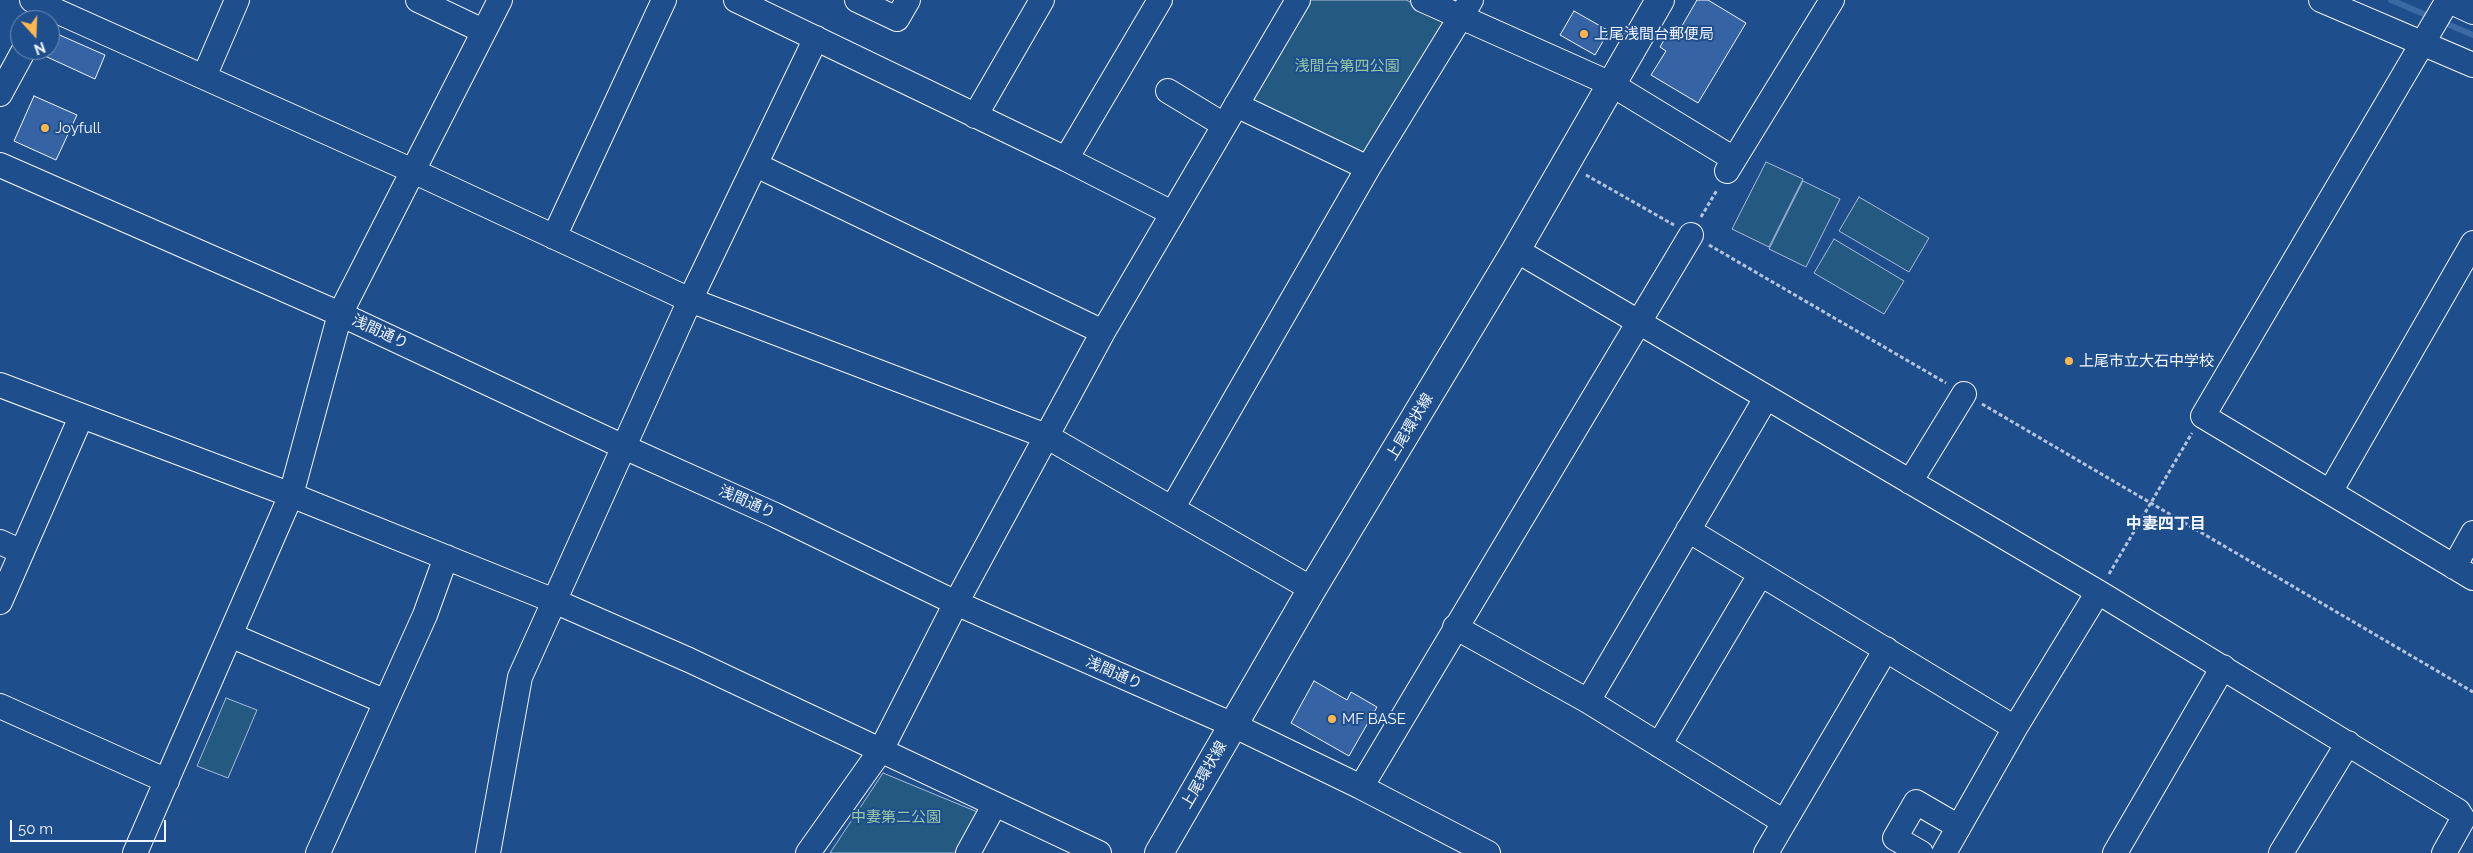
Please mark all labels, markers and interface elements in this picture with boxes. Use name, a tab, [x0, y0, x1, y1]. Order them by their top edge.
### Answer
north arrow	[10, 10, 60, 60]
place label: 上尾浅間台郵便局	[1594, 25, 1714, 43]
marker: 上尾浅間台郵便局	[1578, 28, 1590, 40]
text: N	[32, 39, 48, 58]
park label: 浅間台第四公園	[1295, 57, 1399, 75]
place label: Joyfull	[55, 119, 101, 137]
marker: Joyfull	[39, 122, 51, 134]
street label: 浅間通り	[349, 311, 411, 353]
place label: 上尾市立大石中学校	[2079, 352, 2214, 370]
marker: 上尾市立大石中学校	[2063, 355, 2075, 367]
street label: 上尾環状線	[1383, 390, 1437, 464]
street label: 浅間通り	[716, 482, 778, 522]
district label: 中妻四丁目	[2126, 514, 2206, 534]
street label: 浅間通り	[1083, 653, 1145, 693]
place label: MF BASE	[1342, 710, 1406, 728]
marker: MF BASE	[1326, 713, 1338, 725]
street label: 上尾環状線	[1177, 738, 1231, 812]
park label: 中妻第二公園	[851, 808, 941, 826]
scale bar	[12, 810, 169, 842]
text: 50 m	[18, 820, 53, 838]

